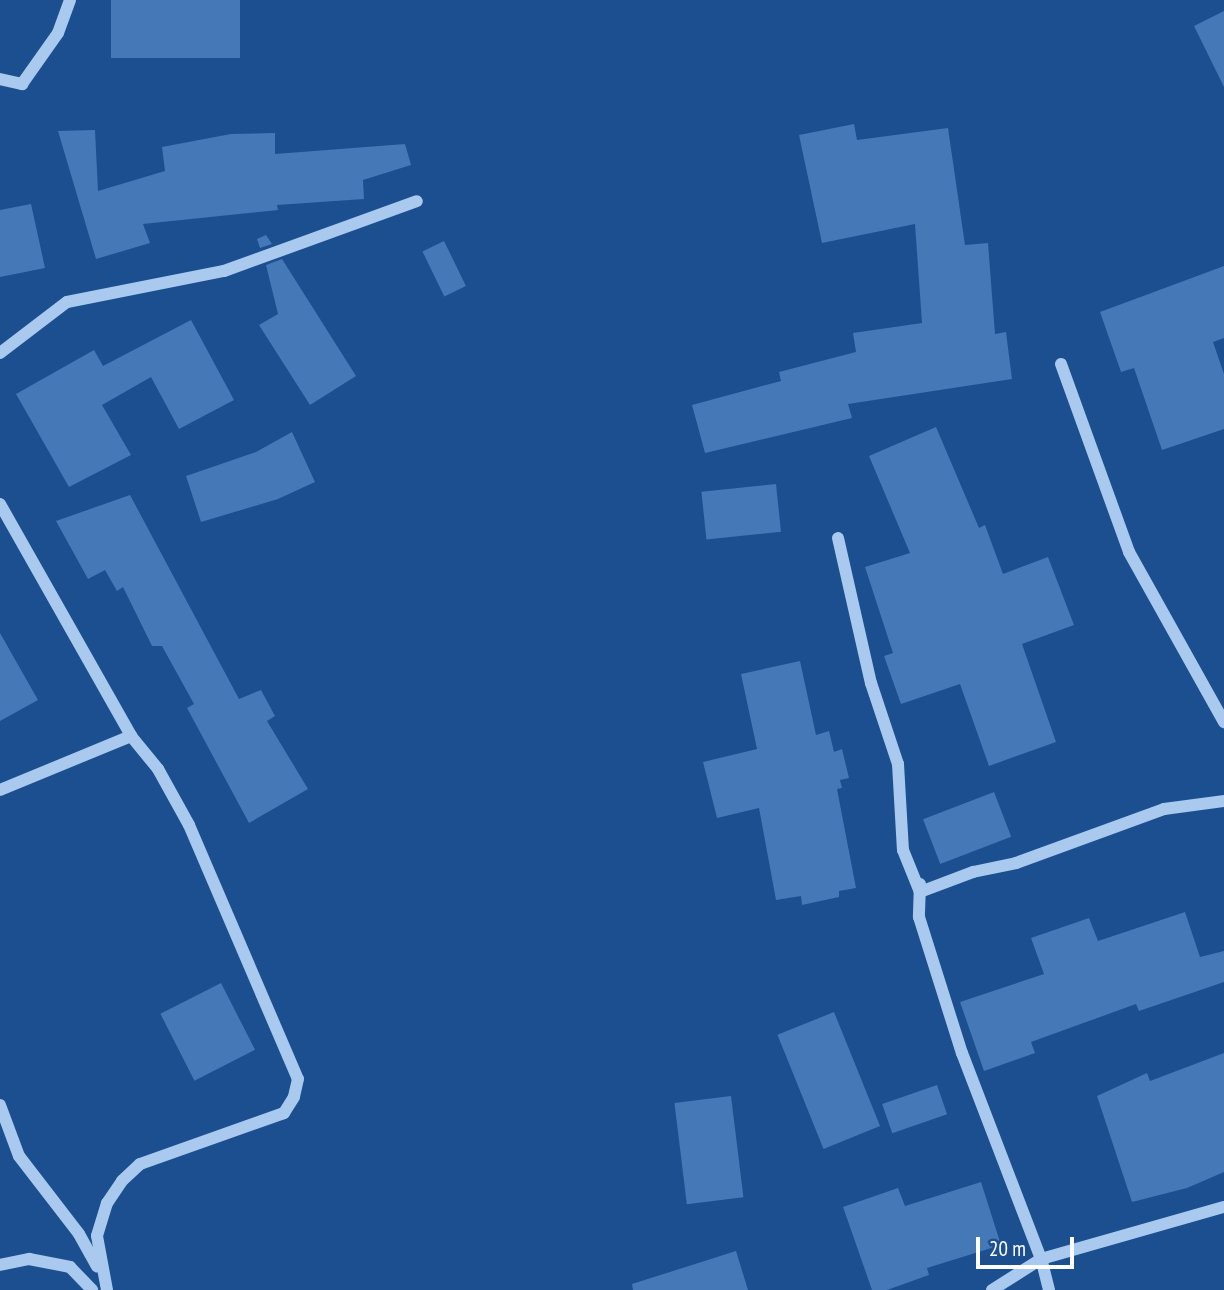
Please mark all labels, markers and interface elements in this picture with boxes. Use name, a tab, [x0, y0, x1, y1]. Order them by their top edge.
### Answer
scale bar	[979, 1224, 1077, 1268]
text: 20 m	[989, 1235, 1026, 1262]

